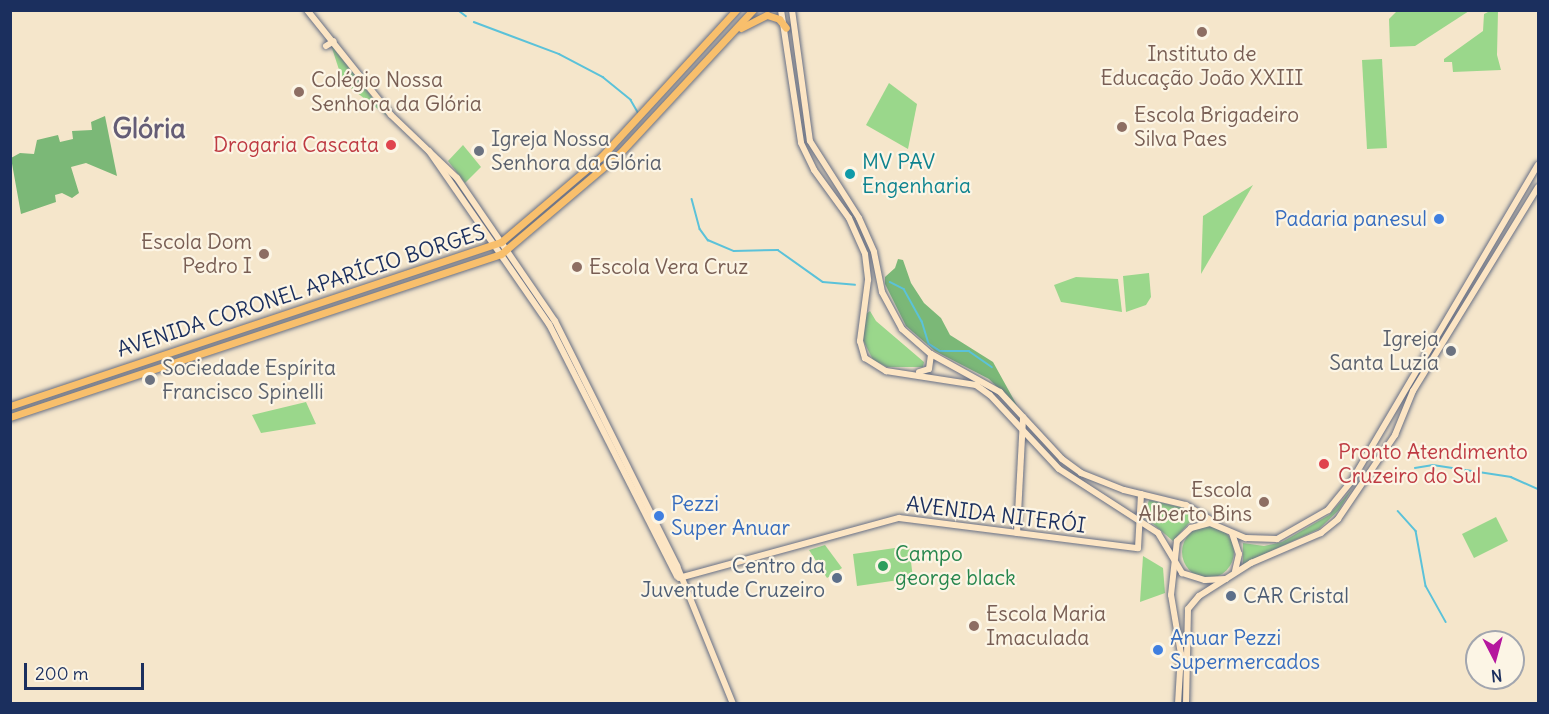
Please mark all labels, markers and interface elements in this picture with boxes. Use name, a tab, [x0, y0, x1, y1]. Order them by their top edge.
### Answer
marker: Instituto de Educação João XXIII	[1195, 25, 1209, 39]
place label: Instituto de Educação João XXIII	[1101, 41, 1303, 91]
place label: Colégio Nossa Senhora da Glória	[311, 67, 482, 117]
marker: Colégio Nossa Senhora da Glória	[292, 85, 306, 99]
place label: Escola Brigadeiro Silva Paes	[1134, 102, 1299, 152]
district label: Glória	[112, 113, 186, 145]
marker: Escola Brigadeiro Silva Paes	[1115, 120, 1129, 134]
place label: Igreja Nossa Senhora da Glória	[491, 126, 662, 176]
place label: Drogaria Cascata	[213, 132, 379, 158]
marker: Drogaria Cascata	[384, 138, 398, 152]
marker: Igreja Nossa Senhora da Glória	[472, 144, 486, 158]
place label: MV PAV Engenharia	[862, 149, 971, 199]
marker: MV PAV Engenharia	[843, 167, 857, 181]
place label: Padaria panesul	[1274, 206, 1427, 232]
marker: Padaria panesul	[1432, 212, 1446, 226]
street label: AVENIDA CORONEL APARÍCIO BORGES	[114, 220, 488, 362]
place label: Escola Dom Pedro I	[141, 229, 252, 279]
marker: Escola Dom Pedro I	[257, 247, 271, 261]
place label: Escola Vera Cruz	[589, 254, 748, 280]
marker: Escola Vera Cruz	[570, 260, 584, 274]
place label: Igreja Santa Luzia	[1329, 326, 1439, 376]
marker: Igreja Santa Luzia	[1444, 344, 1458, 358]
place label: Sociedade Espírita Francisco Spinelli	[162, 355, 336, 405]
marker: Sociedade Espírita Francisco Spinelli	[143, 373, 157, 387]
place label: Pronto Atendimento Cruzeiro do Sul	[1338, 439, 1528, 489]
marker: Pronto Atendimento Cruzeiro do Sul	[1315, 455, 1333, 473]
place label: Escola Alberto Bins	[1138, 477, 1252, 527]
place label: Pezzi Super Anuar	[671, 491, 790, 541]
street label: AVENIDA NITERÓI	[905, 491, 1087, 539]
marker: Escola Alberto Bins	[1257, 495, 1271, 509]
marker: Pezzi Super Anuar	[652, 509, 666, 523]
place label: Campo george black	[895, 541, 1016, 591]
place label: Centro da Juventude Cruzeiro	[640, 553, 825, 603]
marker: Campo george black	[876, 559, 890, 573]
marker: Centro da Juventude Cruzeiro	[830, 571, 844, 585]
place label: CAR Cristal	[1243, 583, 1349, 609]
marker: CAR Cristal	[1224, 589, 1238, 603]
place label: Escola Maria Imaculada	[986, 601, 1106, 651]
marker: Escola Maria Imaculada	[967, 619, 981, 633]
place label: Anuar Pezzi Supermercados	[1170, 625, 1320, 675]
north arrow	[1465, 630, 1525, 690]
marker: Anuar Pezzi Supermercados	[1151, 643, 1165, 657]
scale bar	[27, 651, 147, 689]
text: 200 m	[35, 662, 89, 685]
text: N	[1490, 665, 1503, 686]

